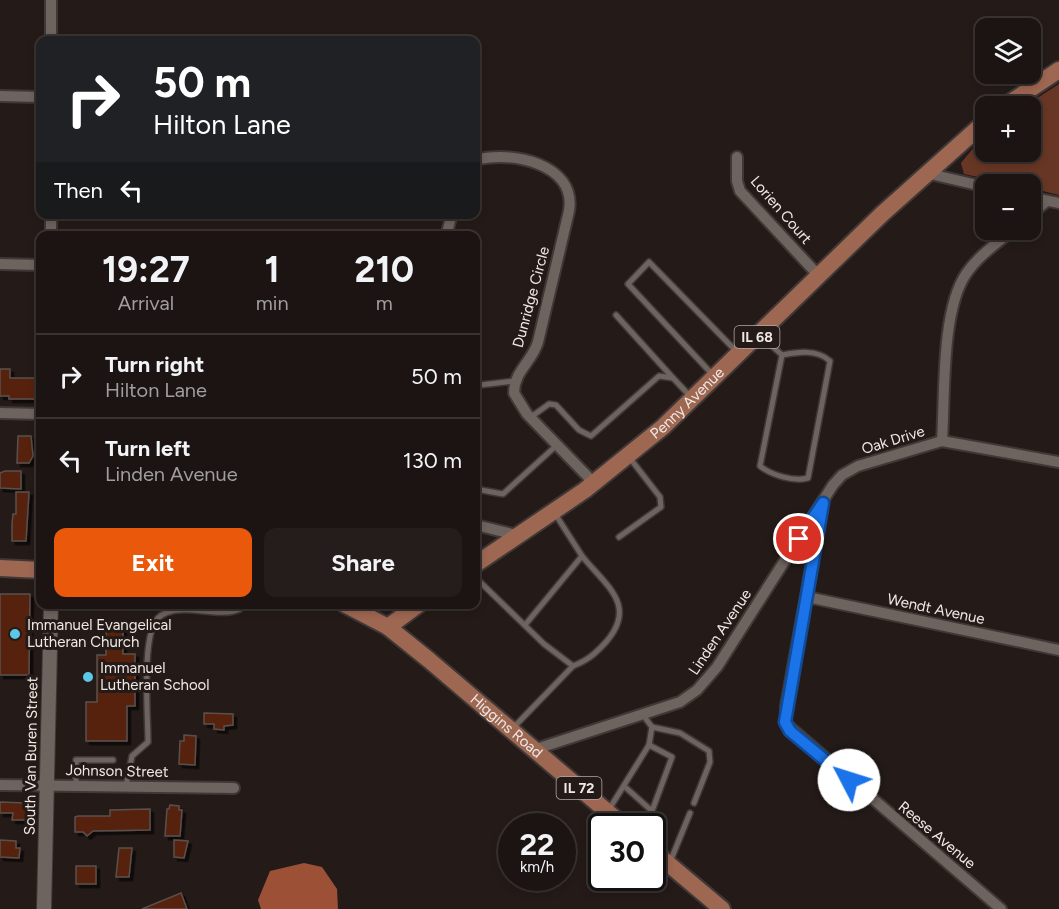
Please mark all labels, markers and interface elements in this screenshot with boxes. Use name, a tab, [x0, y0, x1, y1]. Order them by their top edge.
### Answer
map controls	[975, 18, 1041, 240]
button: layers	[975, 18, 1041, 84]
text: 50 m	[153, 57, 251, 108]
icon: right	[54, 60, 132, 138]
button: +	[975, 96, 1041, 162]
text: Hilton Lane	[153, 108, 291, 141]
street label: Lorien Court	[747, 172, 816, 248]
icon: left	[115, 174, 148, 207]
button: −	[975, 174, 1041, 240]
text: Then	[54, 177, 103, 204]
street label: Dunridge Circle	[509, 244, 553, 350]
text: 19:27	[102, 248, 190, 291]
text: 1	[265, 248, 280, 291]
text: 210	[355, 248, 414, 291]
text: Arrival	[118, 291, 174, 315]
text: min	[256, 291, 289, 315]
text: m	[376, 291, 393, 315]
road number: IL 68	[734, 326, 780, 348]
text: Turn right	[105, 351, 204, 378]
icon: right	[54, 360, 87, 393]
text: 50 m	[411, 363, 462, 390]
street label: Penny Avenue	[647, 363, 728, 443]
text: Hilton Lane	[105, 378, 207, 402]
street label: Oak Drive	[859, 422, 927, 458]
text: Turn left	[105, 435, 191, 462]
icon: left	[54, 444, 87, 477]
text: 130 m	[403, 447, 462, 474]
text: Linden Avenue	[105, 462, 238, 486]
pin	[773, 513, 824, 564]
icon: arrive	[782, 522, 815, 555]
button: Exit	[54, 528, 252, 597]
button: Share	[264, 528, 462, 597]
street label: Linden Avenue	[685, 586, 755, 678]
street label: Wendt Avenue	[886, 590, 986, 628]
place label: Immanuel Evangelical Lutheran Church	[27, 616, 172, 651]
marker: Immanuel Evangelical Lutheran Church	[8, 627, 22, 641]
place label: Immanuel Lutheran School	[100, 659, 210, 694]
marker: Immanuel Lutheran School	[81, 670, 95, 684]
street label: South Van Buren Street	[21, 676, 41, 835]
street label: Higgins Road	[467, 690, 546, 762]
position arrow	[817, 748, 881, 812]
street label: Johnson Street	[65, 761, 169, 781]
road number: IL 72	[556, 777, 602, 799]
street label: Reese Avenue	[895, 797, 979, 873]
speed limit sign: 30	[588, 813, 666, 891]
text: 22	[520, 826, 554, 863]
text: km/h	[520, 858, 554, 876]

